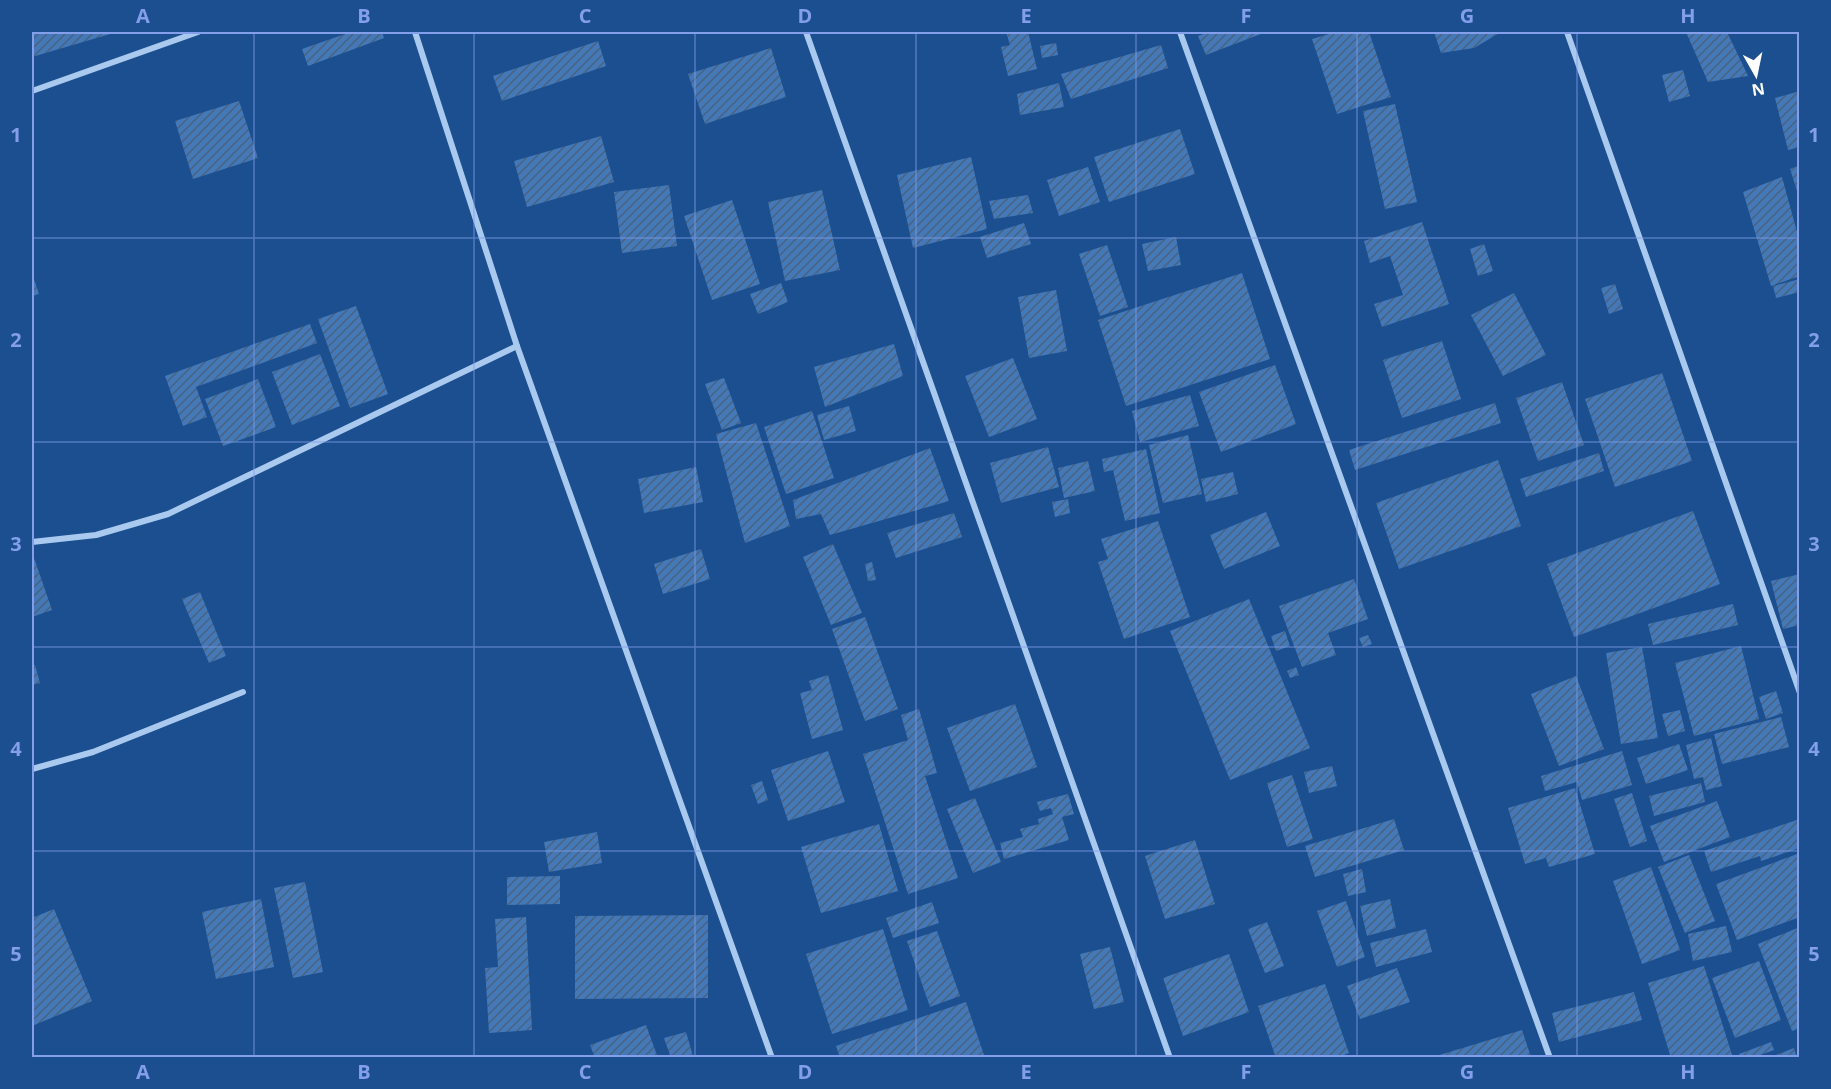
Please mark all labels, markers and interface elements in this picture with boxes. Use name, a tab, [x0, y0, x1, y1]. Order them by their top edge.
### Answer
text: A	[136, 2, 150, 29]
text: B	[357, 2, 371, 29]
text: C	[579, 2, 592, 29]
text: D	[798, 2, 812, 29]
text: E	[1020, 2, 1032, 29]
text: F	[1241, 2, 1251, 29]
text: G	[1460, 2, 1474, 29]
text: H	[1680, 2, 1696, 29]
north arrow	[1726, 45, 1786, 105]
text: N	[1750, 78, 1766, 102]
text: 1	[10, 121, 22, 148]
text: 1	[1808, 121, 1820, 148]
text: 2	[10, 326, 22, 353]
text: 2	[1808, 326, 1820, 353]
text: 3	[10, 530, 22, 557]
text: 3	[1808, 530, 1820, 557]
text: 4	[10, 735, 22, 762]
text: 4	[1808, 735, 1820, 762]
text: 5	[10, 940, 22, 967]
text: 5	[1808, 940, 1820, 967]
text: A	[136, 1058, 150, 1085]
text: B	[357, 1058, 371, 1085]
text: C	[579, 1058, 592, 1085]
text: D	[798, 1058, 812, 1085]
text: E	[1020, 1058, 1032, 1085]
text: F	[1241, 1058, 1251, 1085]
text: G	[1460, 1058, 1474, 1085]
text: H	[1680, 1058, 1696, 1085]

